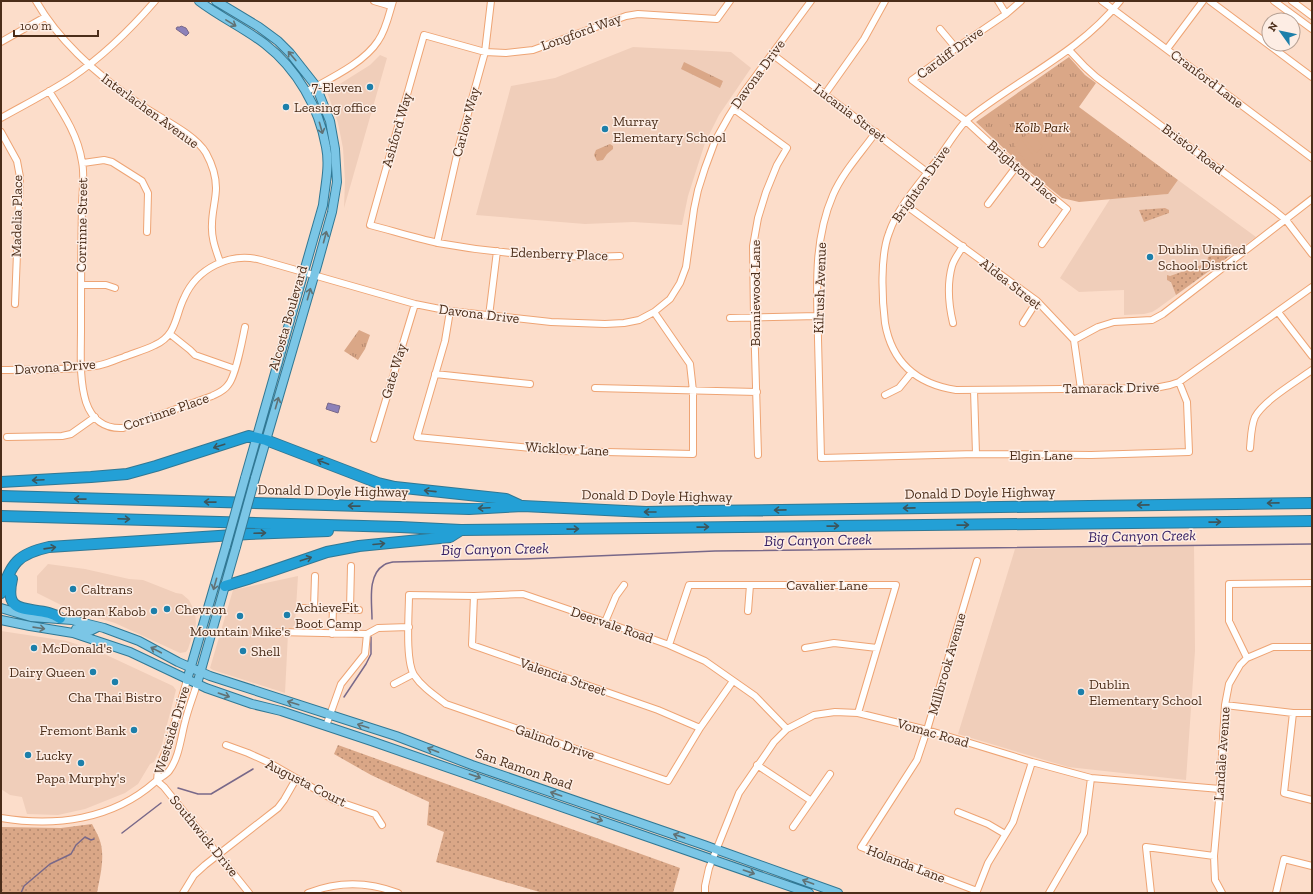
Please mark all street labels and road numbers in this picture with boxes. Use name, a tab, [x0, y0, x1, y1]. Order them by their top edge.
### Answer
street label: Longford Way	[538, 9, 624, 54]
street label: Cardiff Drive	[913, 23, 987, 83]
street label: Davona Drive	[727, 36, 789, 112]
street label: Cranford Lane	[1167, 46, 1247, 112]
street label: Interlachen Avenue	[98, 70, 202, 152]
street label: Lucania Street	[810, 80, 891, 147]
street label: Carlow Way	[449, 84, 484, 159]
street label: Ashford Way	[378, 90, 416, 169]
street label: Bristol Road	[1158, 120, 1228, 178]
street label: Brighton Place	[984, 136, 1062, 208]
street label: Brighton Drive	[888, 142, 954, 226]
street label: Madelia Place	[8, 174, 26, 257]
street label: Corrinne Street	[73, 177, 91, 272]
street label: Bonniewood Lane	[747, 239, 764, 346]
street label: Kilrush Avenue	[810, 242, 830, 334]
street label: Edenberry Place	[510, 244, 609, 264]
street label: Aldea Street	[977, 255, 1046, 314]
street label: Alcosta Boulevard	[265, 263, 311, 373]
street label: Davona Drive	[438, 301, 521, 327]
street label: Gate Way	[378, 340, 411, 401]
street label: Davona Drive	[14, 356, 97, 378]
street label: Tamarack Drive	[1063, 379, 1160, 397]
street label: Corrinne Place	[121, 389, 211, 435]
street label: Wicklow Lane	[525, 438, 610, 460]
street label: Elgin Lane	[1009, 447, 1073, 464]
street label: Donald D Doyle Highway	[257, 481, 409, 501]
street label: Donald D Doyle Highway	[904, 483, 1056, 503]
street label: Donald D Doyle Highway	[581, 486, 733, 506]
street label: Cavalier Lane	[786, 577, 868, 594]
street label: Deervale Road	[568, 603, 656, 647]
street label: Millbrook Avenue	[924, 610, 970, 717]
street label: Valencia Street	[517, 654, 609, 700]
street label: Westside Drive	[151, 684, 194, 776]
street label: Landale Avenue	[1210, 706, 1234, 802]
street label: Vomac Road	[894, 714, 971, 751]
street label: Galindo Drive	[513, 720, 597, 764]
street label: San Ramon Road	[473, 744, 575, 794]
street label: Augusta Court	[263, 755, 350, 811]
street label: Southwick Drive	[166, 792, 242, 880]
street label: Holanda Lane	[864, 841, 948, 887]

